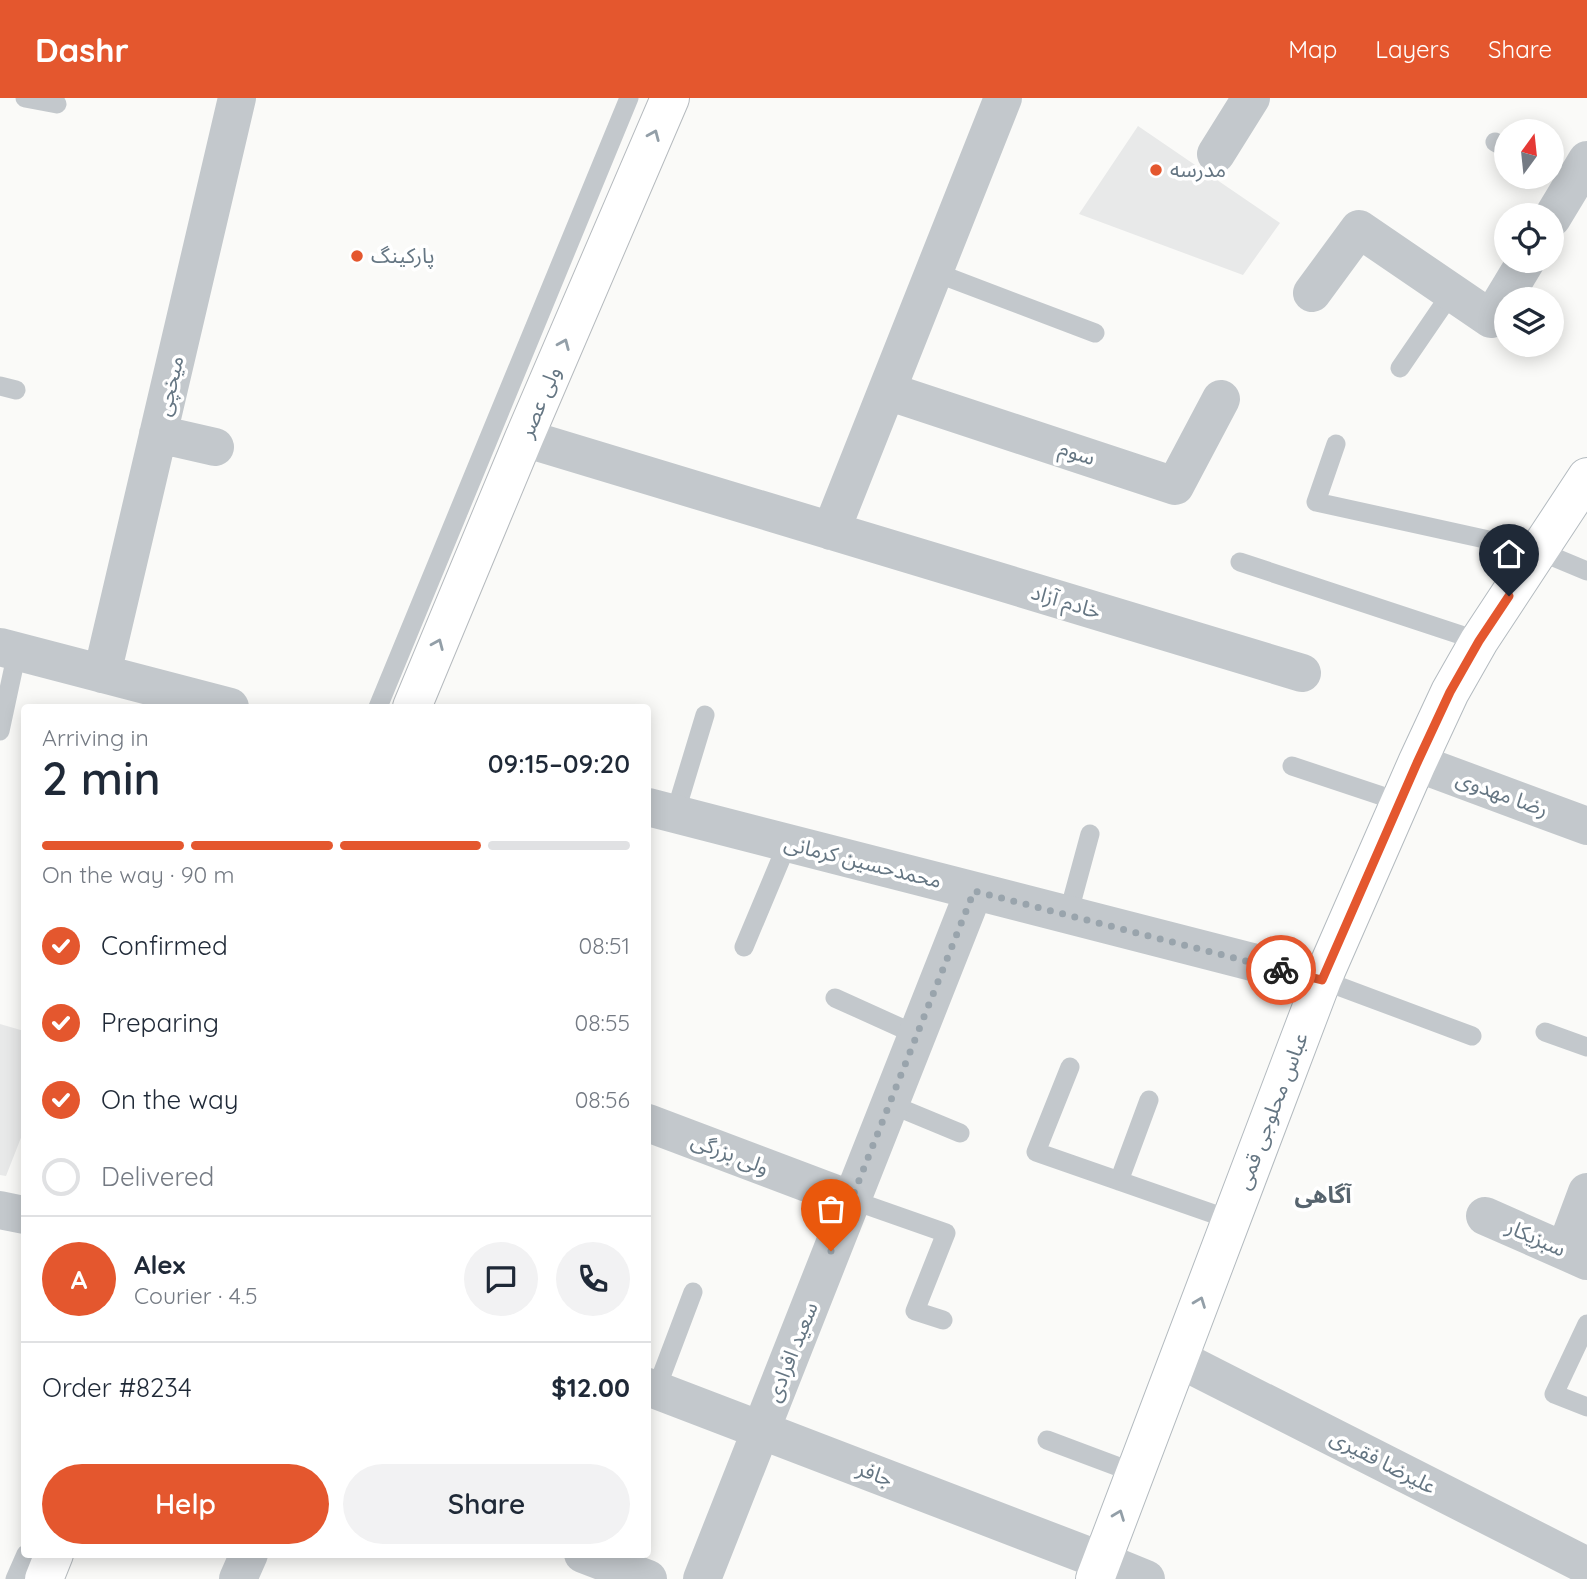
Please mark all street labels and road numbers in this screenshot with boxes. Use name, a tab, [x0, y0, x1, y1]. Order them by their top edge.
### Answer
street label: میخچی	[149, 353, 190, 419]
street label: ولی عصر	[512, 362, 566, 442]
street label: سوم	[1055, 434, 1099, 474]
street label: خادم آزاد	[1027, 578, 1104, 628]
street label: رضا مهدوی	[1453, 764, 1552, 822]
street label: محمدحسین کرمانی	[782, 829, 945, 893]
street label: عباس محلوجی قمی	[1229, 1028, 1313, 1193]
street label: ولی بزرگی	[688, 1126, 773, 1180]
street label: سبزیکار	[1502, 1212, 1570, 1262]
street label: سعید افرادی	[759, 1298, 823, 1405]
street label: علیرضا فقیری	[1326, 1423, 1441, 1499]
street label: جافر	[853, 1454, 897, 1492]

